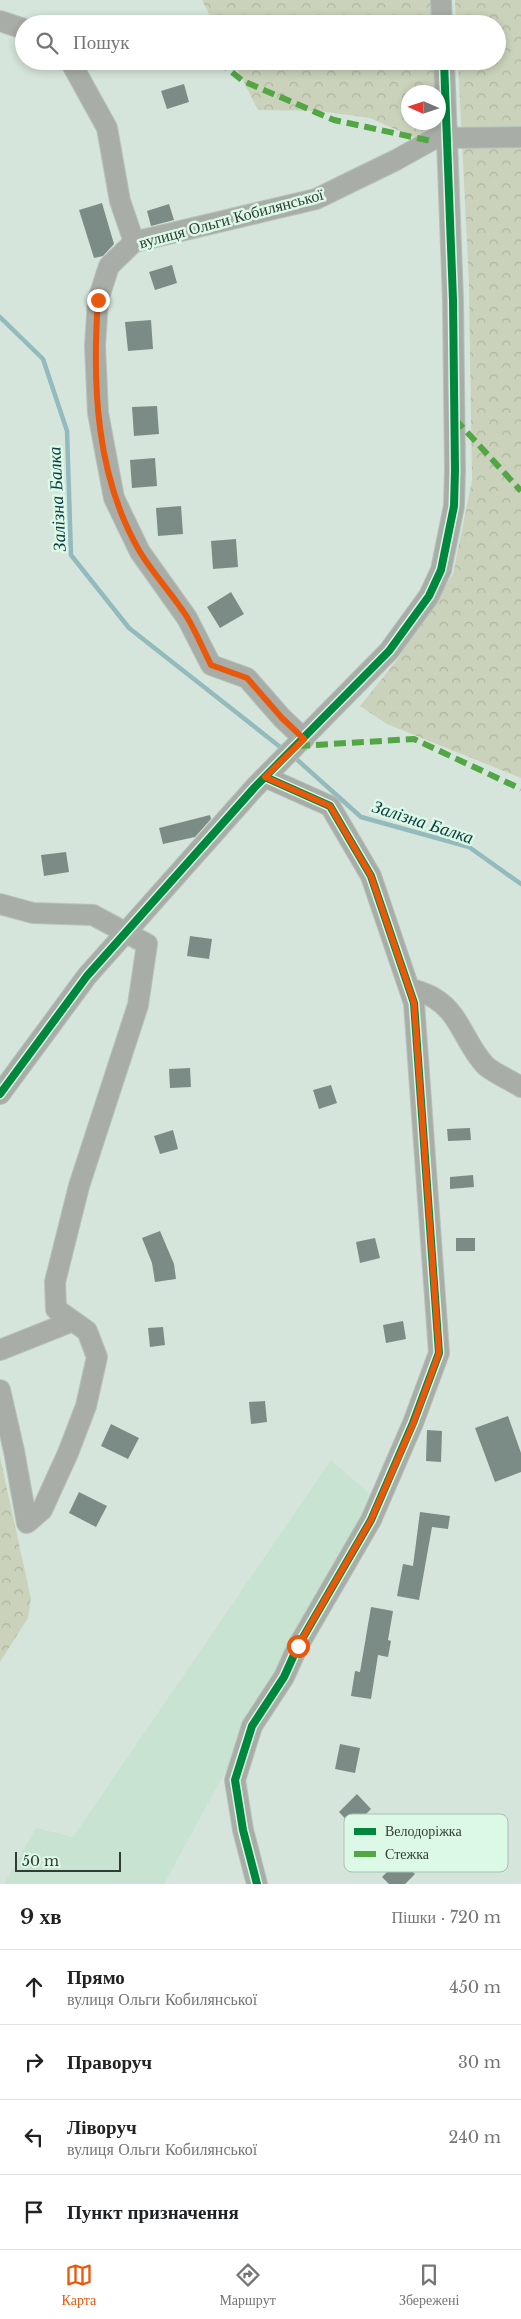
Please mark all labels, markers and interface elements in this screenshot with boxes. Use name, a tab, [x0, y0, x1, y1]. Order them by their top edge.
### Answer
search box	[15, 15, 506, 70]
icon: search	[33, 29, 61, 57]
text: Пошук	[73, 31, 130, 54]
north arrow	[401, 85, 446, 130]
street label: вулиця Ольги Кобилянської	[137, 184, 326, 252]
route end	[87, 289, 110, 312]
water label: Залізна Балка	[43, 446, 71, 552]
water label: Залізна Балка	[370, 795, 476, 849]
route start	[287, 1635, 310, 1658]
legend	[344, 1814, 508, 1872]
text: Велодоріжка	[385, 1822, 462, 1840]
text: Стежка	[385, 1845, 430, 1863]
scale bar	[15, 1849, 121, 1872]
text: 50 m	[22, 1852, 59, 1870]
text: 9 хв	[20, 1904, 62, 1930]
text: Пішки · 720 m	[392, 1907, 501, 1927]
text: Прямо	[67, 1966, 125, 1989]
icon: ahead	[20, 1973, 48, 2001]
text: 450 m	[449, 1977, 501, 1997]
text: вулиця Ольги Кобилянської	[67, 1989, 257, 2009]
icon: right	[20, 2048, 48, 2076]
text: Праворуч	[67, 2051, 152, 2074]
text: 30 m	[458, 2052, 501, 2072]
text: Ліворуч	[67, 2116, 137, 2139]
icon: left	[20, 2123, 48, 2151]
text: 240 m	[449, 2127, 501, 2147]
text: вулиця Ольги Кобилянської	[67, 2139, 257, 2159]
icon: arrive	[20, 2198, 48, 2226]
text: Пункт призначення	[67, 2201, 239, 2224]
tab: Карта	[62, 2261, 96, 2309]
tab: Маршрут	[219, 2261, 276, 2309]
tab: Збережені	[399, 2261, 459, 2309]

